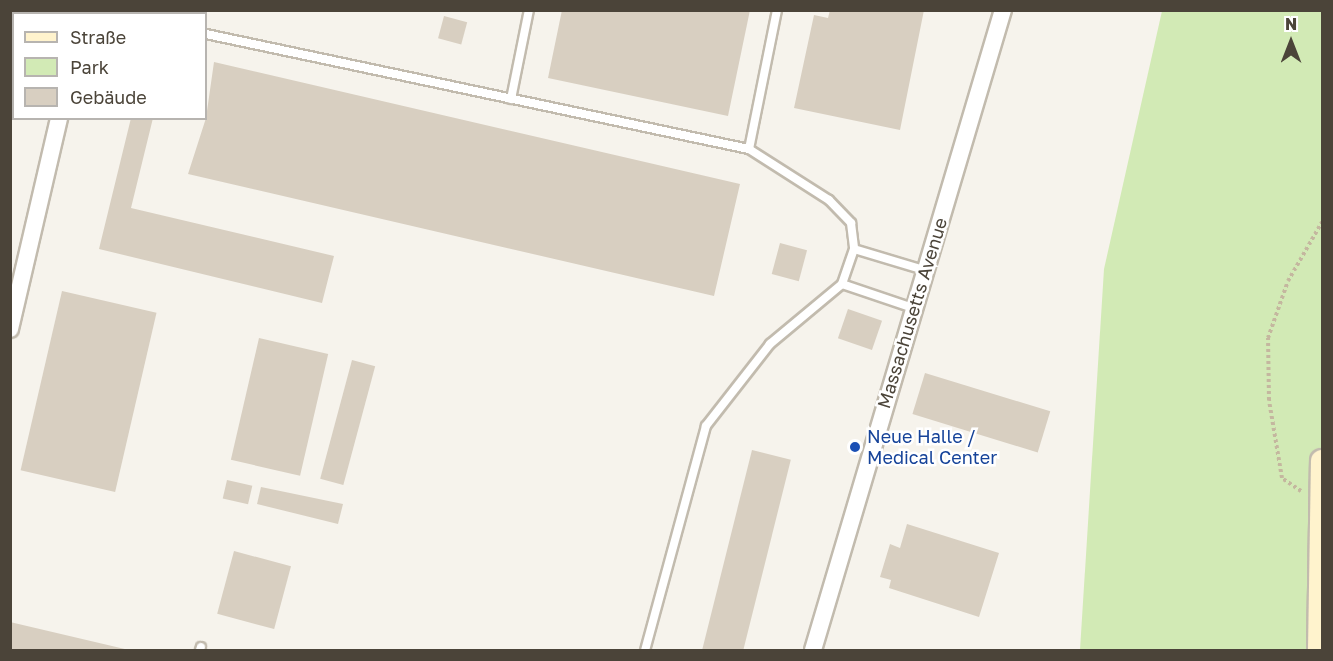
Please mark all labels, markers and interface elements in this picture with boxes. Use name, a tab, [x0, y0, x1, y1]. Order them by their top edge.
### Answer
legend	[12, 12, 207, 120]
north arrow	[1261, 12, 1321, 72]
text: N	[1285, 14, 1297, 34]
text: Straße	[70, 26, 126, 48]
text: Park	[70, 56, 109, 78]
text: Gebäude	[70, 86, 147, 108]
street label: Massachusetts Avenue	[873, 215, 951, 411]
place label: Neue Halle / Medical Center	[867, 426, 997, 468]
marker: Neue Halle / Medical Center	[848, 440, 862, 454]

